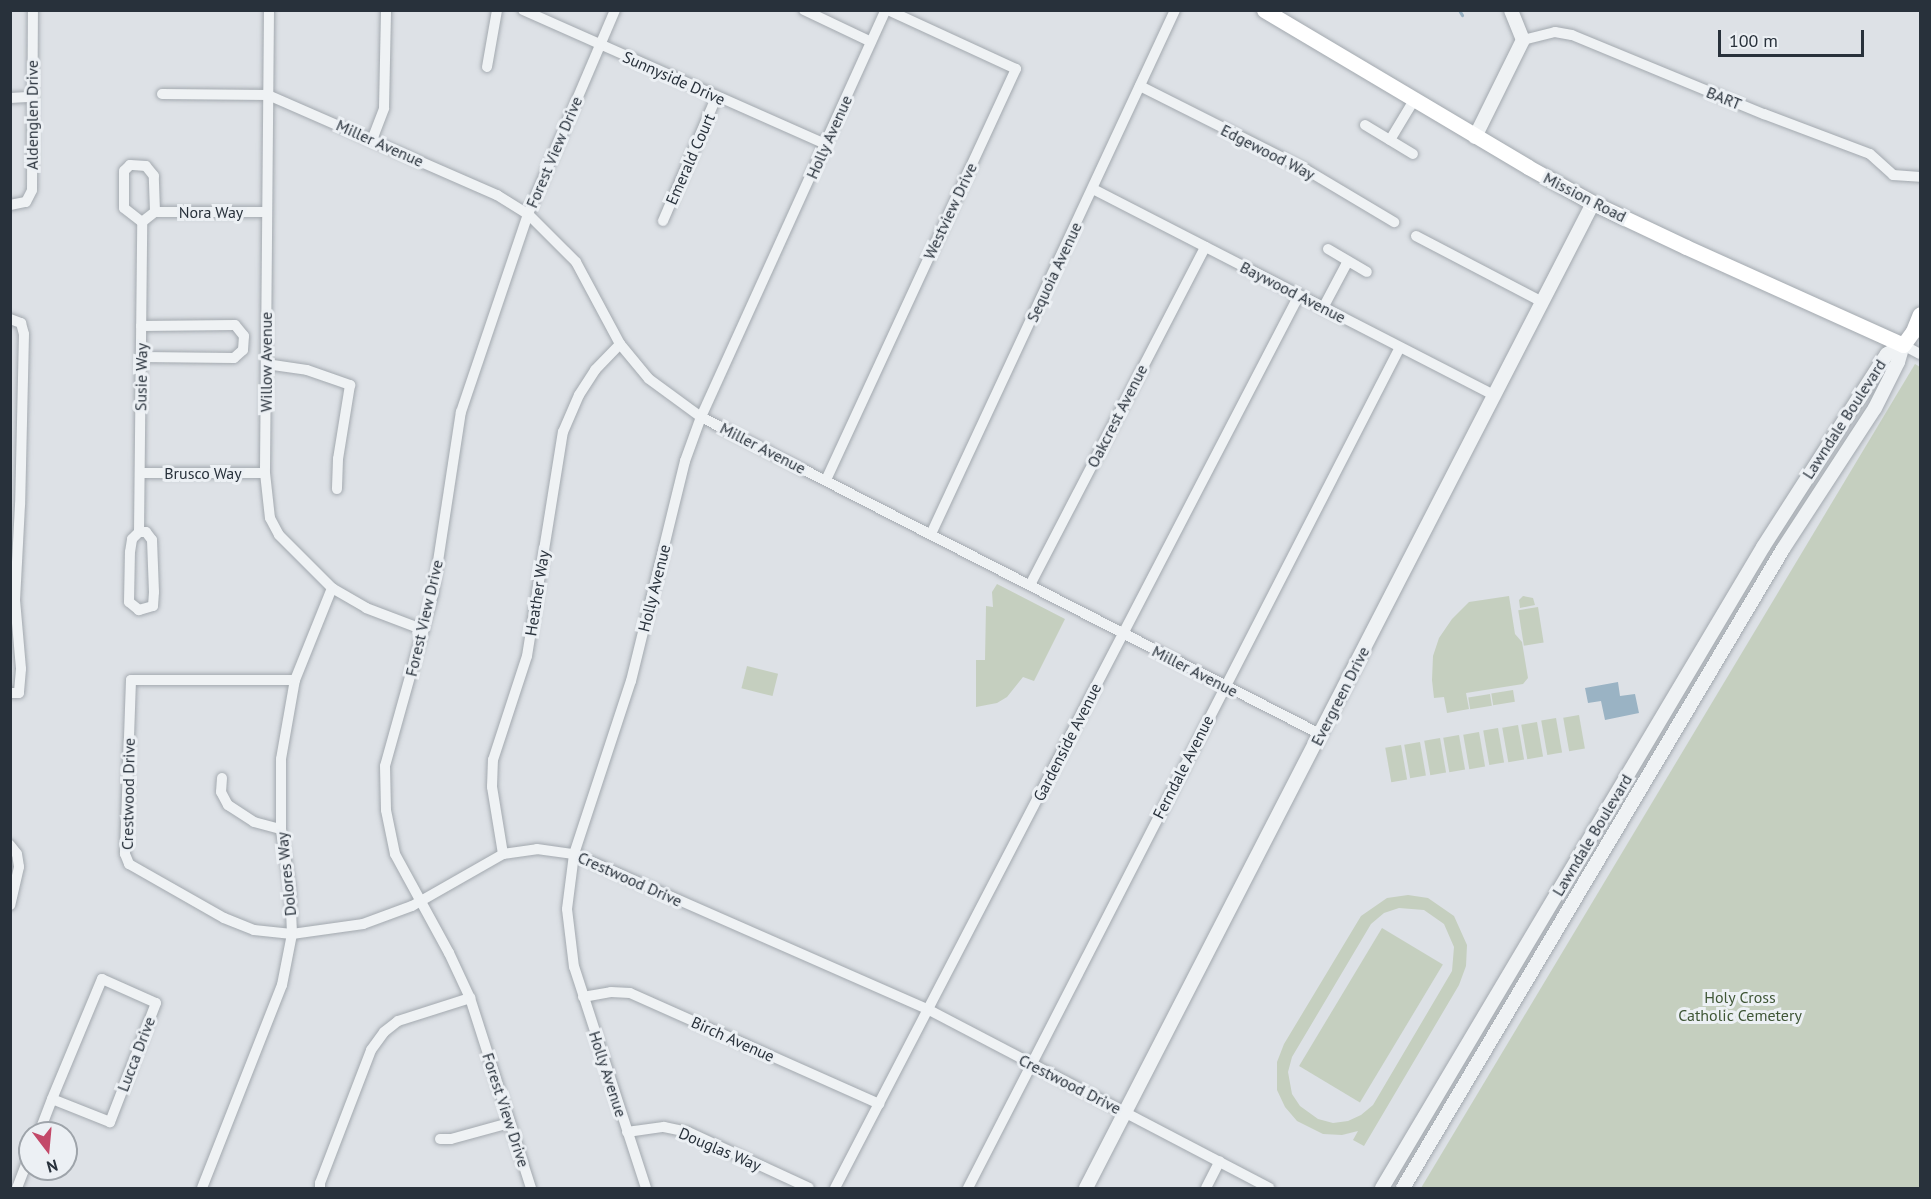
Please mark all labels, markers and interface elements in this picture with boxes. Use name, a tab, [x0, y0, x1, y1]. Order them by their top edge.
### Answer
scale bar	[1721, 18, 1866, 56]
text: 100 m	[1729, 29, 1778, 52]
street label: Sunnyside Drive	[620, 47, 728, 109]
street label: Aldenglen Drive	[22, 60, 42, 170]
street label: BART	[1704, 82, 1744, 114]
street label: Holly Avenue	[802, 92, 856, 182]
street label: Forest View Drive	[522, 93, 586, 211]
street label: Emerald Court	[661, 110, 719, 208]
street label: Miller Avenue	[333, 115, 427, 171]
street label: Edgewood Way	[1218, 120, 1318, 184]
street label: Westview Drive	[919, 159, 981, 263]
street label: Mission Road	[1540, 168, 1630, 226]
street label: Nora Way	[179, 202, 243, 222]
street label: Sequoia Avenue	[1022, 219, 1086, 325]
street label: Baywood Avenue	[1237, 257, 1349, 327]
street label: Willow Avenue	[256, 311, 276, 413]
street label: Susie Way	[131, 343, 151, 411]
street label: Lawndale Boulevard	[1798, 356, 1890, 482]
street label: Oakcrest Avenue	[1083, 361, 1151, 471]
street label: Miller Avenue	[717, 418, 809, 478]
street label: Brusco Way	[164, 463, 242, 483]
street label: Holly Avenue	[634, 542, 674, 634]
street label: Heather Way	[521, 549, 553, 637]
street label: Forest View Drive	[401, 557, 447, 679]
street label: Miller Avenue	[1149, 641, 1241, 701]
street label: Evergreen Drive	[1307, 643, 1373, 749]
street label: Gardenside Avenue	[1029, 679, 1105, 805]
street label: Ferndale Avenue	[1149, 712, 1217, 822]
street label: Crestwood Drive	[117, 738, 139, 850]
street label: Lawndale Boulevard	[1548, 771, 1636, 899]
street label: Dolores Way	[272, 831, 300, 917]
street label: Crestwood Drive	[575, 847, 685, 911]
park label: Holy Cross Catholic Cemetery	[1678, 987, 1802, 1025]
street label: Birch Avenue	[688, 1012, 778, 1066]
street label: Lucca Drive	[113, 1014, 159, 1094]
street label: Holly Avenue	[585, 1028, 631, 1120]
street label: Forest View Drive	[478, 1050, 534, 1170]
street label: Crestwood Drive	[1016, 1050, 1124, 1118]
north arrow	[18, 1121, 78, 1181]
street label: Douglas Way	[676, 1123, 764, 1175]
text: N	[45, 1155, 60, 1177]

